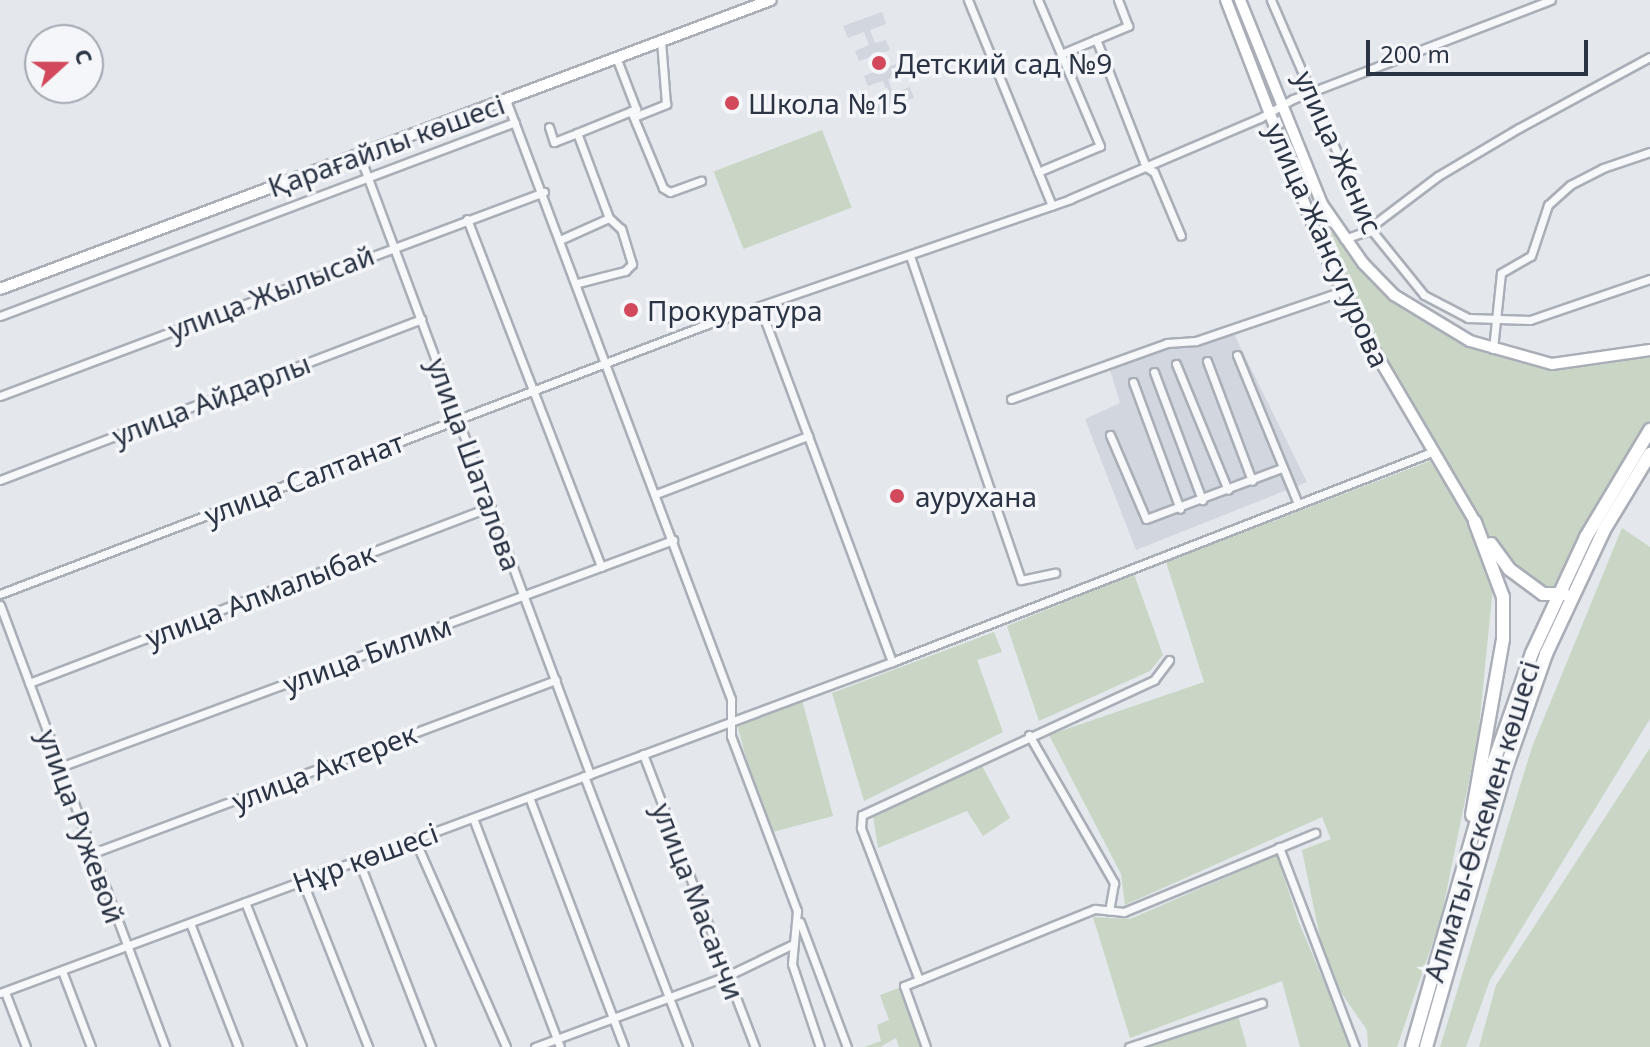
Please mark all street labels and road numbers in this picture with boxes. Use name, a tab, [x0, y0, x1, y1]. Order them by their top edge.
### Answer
street label: улица Женис	[1288, 65, 1390, 239]
street label: Қарағайлы көшесі	[263, 87, 509, 203]
street label: улица Жансугурова	[1259, 118, 1397, 372]
street label: улица Жылысай	[163, 237, 379, 347]
street label: улица Айдарлы	[107, 346, 315, 452]
street label: улица Шаталова	[421, 353, 529, 575]
street label: улица Салтанат	[200, 425, 408, 531]
street label: улица Алмалыбак	[141, 536, 379, 654]
street label: улица Билим	[278, 608, 456, 700]
street label: Алматы-Өскемен көшесі	[1416, 656, 1546, 986]
street label: улица Актерек	[227, 716, 421, 818]
street label: улица Ружевой	[31, 725, 133, 927]
street label: улица Масанчи	[646, 798, 752, 1004]
street label: Нұр көшесі	[288, 815, 442, 899]

